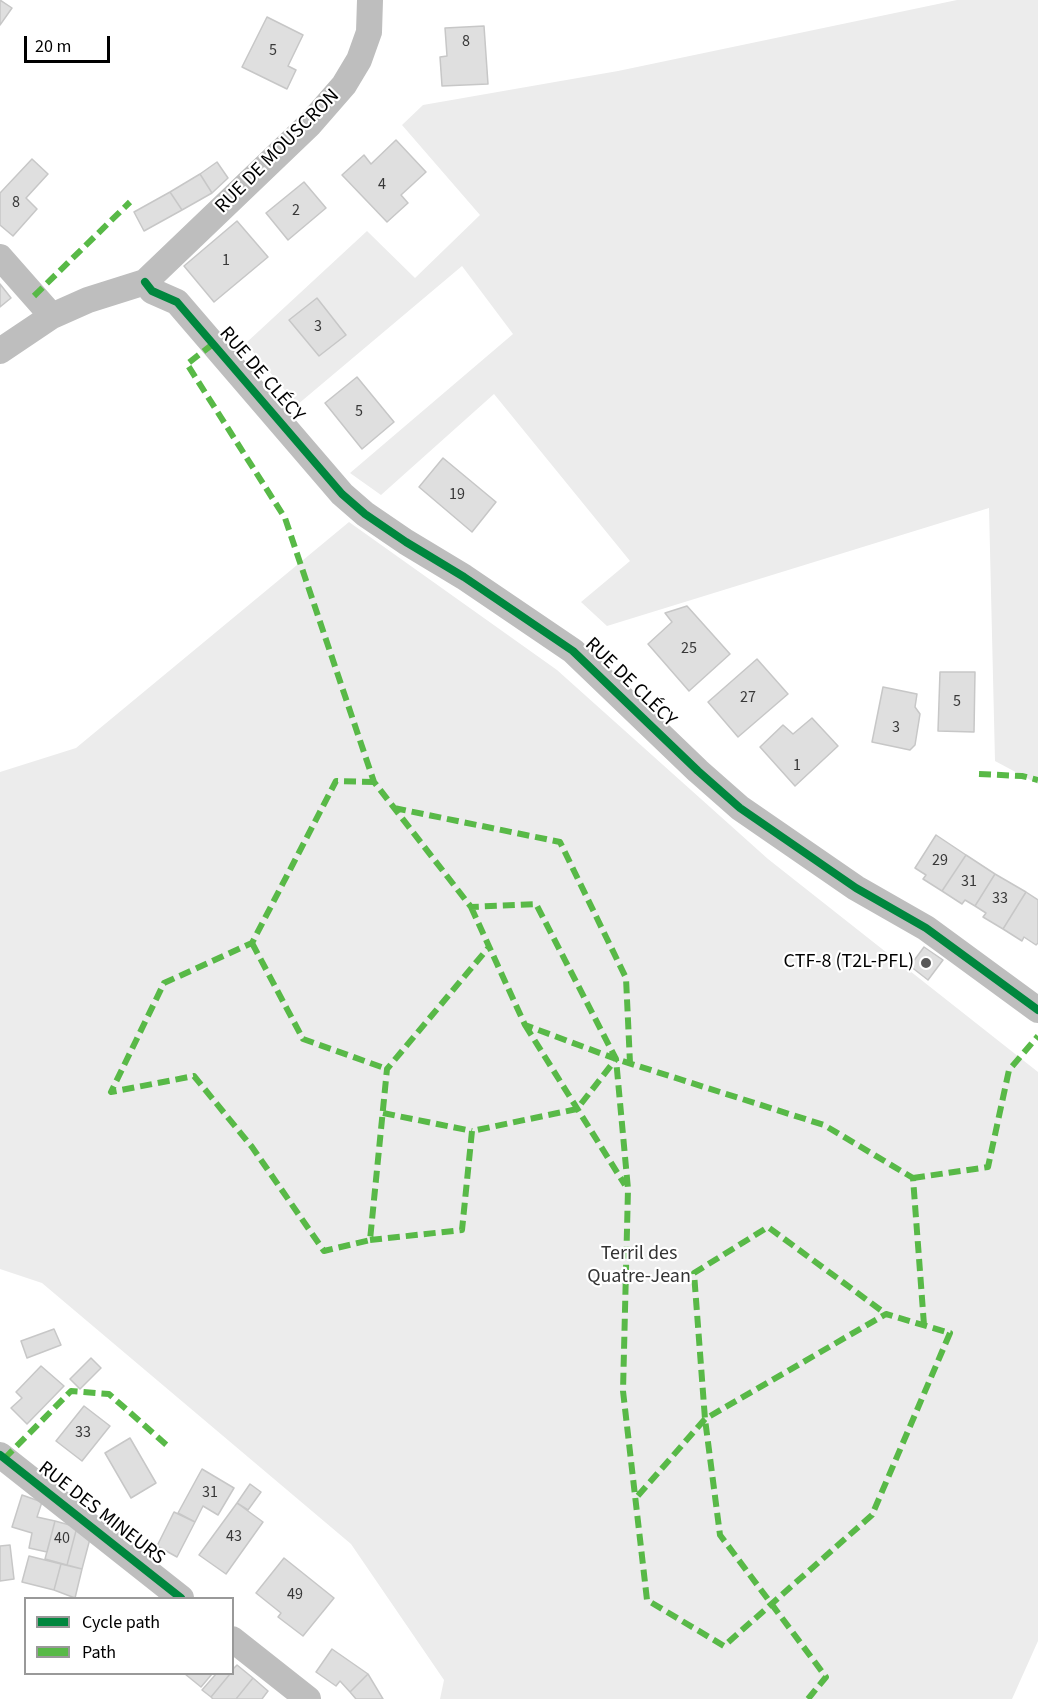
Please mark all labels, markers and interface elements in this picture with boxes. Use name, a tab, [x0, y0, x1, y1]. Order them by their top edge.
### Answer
scale bar	[27, 24, 112, 62]
house number: 8	[462, 32, 470, 52]
text: 20 m	[35, 34, 71, 59]
house number: 5	[269, 41, 277, 61]
street label: RUE DE MOUSCRON	[211, 85, 345, 219]
house number: 4	[378, 175, 386, 195]
house number: 8	[12, 193, 20, 213]
house number: 2	[292, 201, 300, 221]
house number: 1	[222, 251, 230, 271]
house number: 3	[314, 317, 322, 337]
street label: RUE DE CLÉCY	[213, 323, 309, 427]
house number: 5	[355, 402, 363, 422]
house number: 19	[449, 485, 465, 505]
street label: RUE DE CLÉCY	[579, 633, 681, 733]
house number: 25	[681, 639, 697, 659]
house number: 27	[740, 688, 756, 708]
house number: 5	[953, 692, 961, 712]
house number: 3	[892, 718, 900, 738]
house number: 1	[793, 756, 801, 776]
house number: 29	[932, 851, 948, 871]
house number: 31	[961, 872, 977, 892]
house number: 33	[992, 889, 1008, 909]
place label: CTF-8 (T2L-PFL)	[784, 951, 914, 975]
marker: CTF-8 (T2L-PFL)	[919, 956, 933, 970]
park label: Terril des Quatre-Jean	[587, 1243, 691, 1290]
house number: 33	[75, 1423, 91, 1443]
street label: RUE DES MINEURS	[33, 1457, 169, 1571]
house number: 31	[202, 1483, 218, 1503]
house number: 43	[226, 1527, 242, 1547]
house number: 40	[54, 1529, 70, 1549]
house number: 49	[287, 1585, 303, 1605]
legend	[24, 1597, 234, 1675]
text: Cycle path	[82, 1610, 160, 1635]
text: Path	[82, 1640, 116, 1665]

